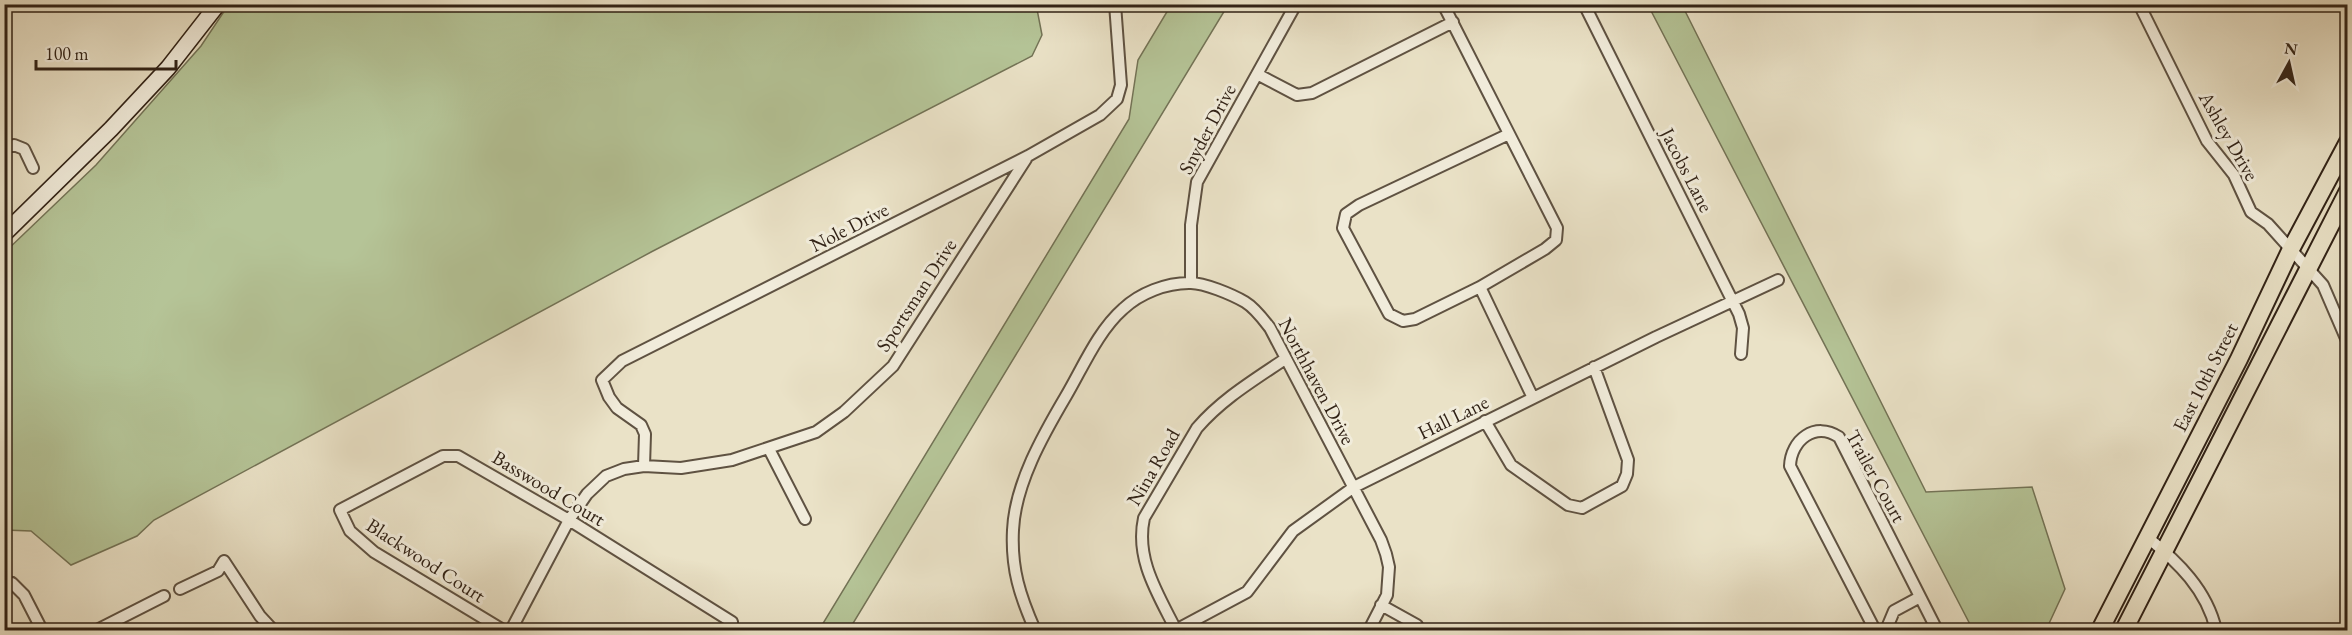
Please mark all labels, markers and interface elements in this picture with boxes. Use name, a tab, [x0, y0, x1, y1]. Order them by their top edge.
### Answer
scale bar	[36, 33, 176, 71]
north arrow	[2259, 33, 2319, 93]
text: N	[2283, 37, 2299, 60]
text: 100 m	[45, 42, 89, 65]
street label: Snyder Drive	[1172, 79, 1242, 179]
street label: Ashley Drive	[2193, 86, 2265, 185]
street label: Jacobs Lane	[1654, 122, 1719, 217]
street label: Nole Drive	[805, 196, 893, 258]
street label: Sportsman Drive	[870, 233, 962, 357]
street label: Northhaven Drive	[1273, 313, 1361, 449]
street label: East 10th Street	[2166, 317, 2244, 436]
street label: Hall Lane	[1413, 389, 1493, 445]
street label: Nina Road	[1120, 423, 1186, 510]
street label: Trailer Court	[1840, 425, 1912, 527]
street label: Basswood Court	[488, 444, 611, 532]
street label: Blackwood Court	[362, 512, 491, 609]

